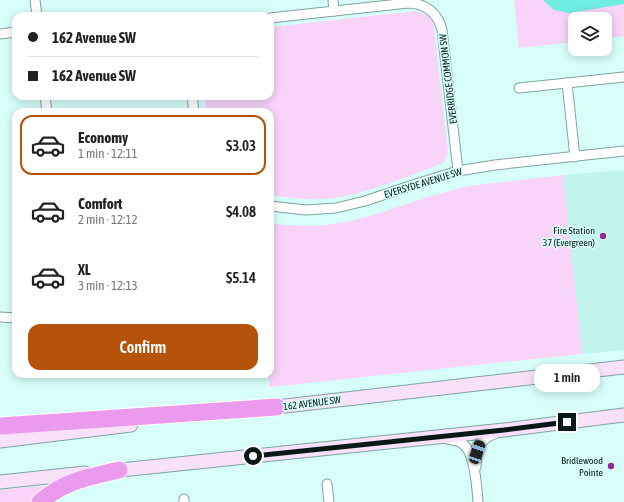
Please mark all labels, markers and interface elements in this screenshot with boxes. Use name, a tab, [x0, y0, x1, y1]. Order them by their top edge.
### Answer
map controls	[568, 12, 612, 56]
button: layers	[568, 12, 612, 56]
text: 162 Avenue SW	[52, 29, 136, 46]
street label: EVERRIDGE COMMON SW	[437, 33, 459, 125]
text: 162 Avenue SW	[52, 67, 136, 84]
icon: car	[30, 127, 66, 163]
text: Economy	[78, 129, 128, 146]
text: $3.03	[226, 137, 256, 154]
text: 1 min · 12:11	[78, 146, 138, 161]
street label: EVERSYDE AVENUE SW	[383, 166, 464, 200]
icon: car	[30, 193, 66, 229]
text: Comfort	[78, 195, 122, 212]
text: $4.08	[226, 203, 256, 220]
text: 2 min · 12:12	[78, 212, 138, 227]
place label: Fire Station 37 (Evergreen)	[543, 225, 595, 248]
marker: Fire Station 37 (Evergreen)	[598, 231, 608, 241]
icon: car	[30, 259, 66, 295]
text: XL	[78, 261, 91, 278]
text: $5.14	[226, 269, 256, 286]
text: 3 min · 12:13	[78, 278, 138, 293]
button: Confirm	[28, 324, 258, 370]
callout: 1 min	[534, 364, 600, 392]
text: 1 min	[554, 370, 580, 385]
street label: 162 AVENUE SW	[282, 394, 342, 412]
route end	[558, 413, 576, 431]
car	[468, 439, 486, 465]
route start	[244, 447, 262, 465]
place label: Bridlewood Pointe	[561, 455, 603, 478]
marker: Bridlewood Pointe	[606, 461, 616, 471]

